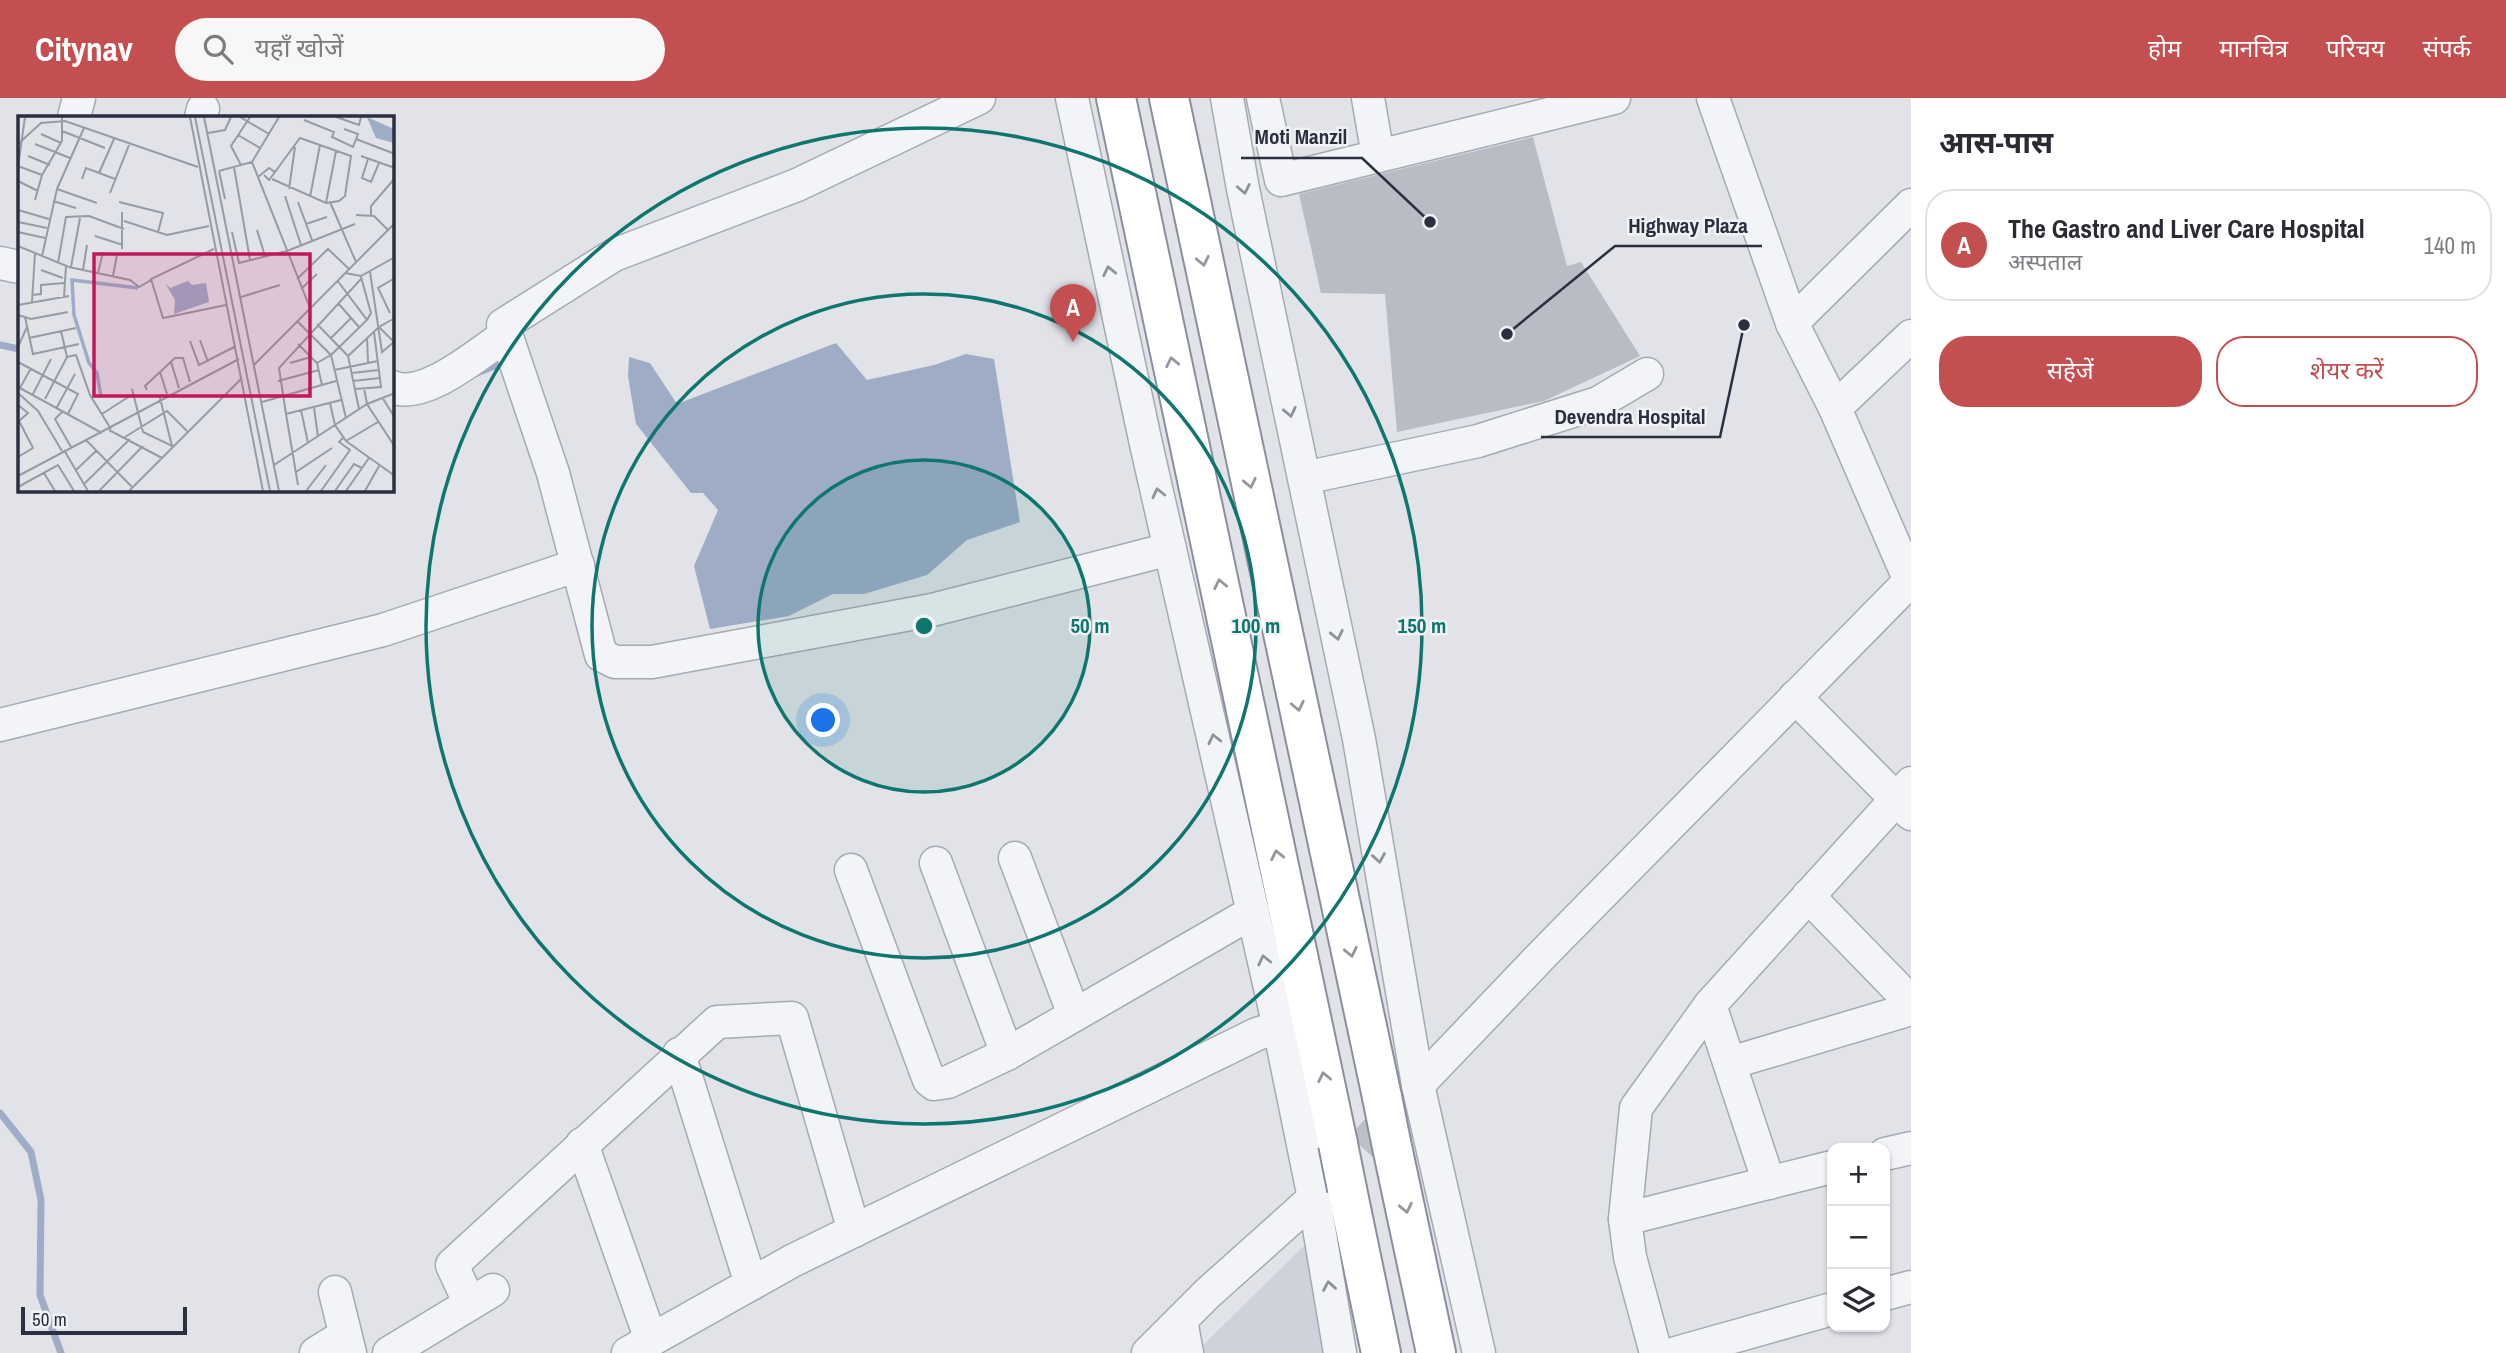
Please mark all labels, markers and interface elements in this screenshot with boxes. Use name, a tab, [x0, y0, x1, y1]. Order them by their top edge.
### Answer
search box	[175, 18, 665, 81]
text: Citynav	[35, 27, 133, 71]
icon: search	[199, 30, 237, 68]
text: यहाँ खोजें	[255, 30, 344, 65]
text: होम	[2148, 32, 2181, 64]
text: मानचित्र	[2219, 32, 2288, 64]
text: परिचय	[2326, 32, 2385, 64]
text: संपर्क	[2423, 32, 2471, 64]
inset map	[18, 116, 394, 492]
callout: Moti Manzil	[1241, 116, 1362, 158]
text: Moti Manzil	[1255, 122, 1347, 151]
text: आस-पास	[1939, 122, 2053, 162]
one-way arrow	[1235, 183, 1250, 195]
callout: Highway Plaza	[1615, 204, 1762, 246]
text: Highway Plaza	[1628, 211, 1748, 240]
text: The Gastro and Liver Care Hospital	[2008, 211, 2365, 246]
text: A	[1957, 230, 1971, 261]
text: 140 m	[2424, 230, 2476, 261]
text: अस्पताल	[2008, 246, 2082, 277]
one-way arrow	[1195, 255, 1210, 267]
one-way arrow	[1103, 265, 1117, 277]
pin: A	[1050, 284, 1096, 342]
button: सहेजें	[1939, 336, 2202, 407]
button: शेयर करें	[2216, 336, 2478, 407]
one-way arrow	[1166, 356, 1181, 368]
callout: Devendra Hospital	[1541, 395, 1720, 437]
text: Devendra Hospital	[1554, 402, 1706, 431]
one-way arrow	[1282, 406, 1297, 418]
one-way arrow	[1242, 477, 1257, 489]
one-way arrow	[1151, 487, 1166, 499]
one-way arrow	[1213, 578, 1228, 590]
text: 50 m	[1070, 611, 1110, 640]
text: 100 m	[1232, 611, 1280, 640]
text: 150 m	[1398, 611, 1446, 640]
centre of rings	[912, 614, 936, 638]
one-way arrow	[1328, 629, 1343, 641]
one-way arrow	[1290, 700, 1304, 712]
your location	[806, 703, 840, 737]
one-way arrow	[1208, 733, 1222, 745]
one-way arrow	[1271, 849, 1286, 861]
one-way arrow	[1371, 852, 1386, 864]
one-way arrow	[1342, 946, 1357, 958]
one-way arrow	[1258, 954, 1273, 966]
one-way arrow	[1318, 1071, 1333, 1083]
map controls	[1827, 1143, 1890, 1332]
button: +	[1827, 1143, 1890, 1206]
one-way arrow	[1397, 1202, 1412, 1214]
button: −	[1827, 1206, 1890, 1269]
button: layers	[1827, 1269, 1890, 1332]
one-way arrow	[1322, 1280, 1337, 1292]
scale bar	[21, 1304, 187, 1336]
text: 50 m	[32, 1306, 67, 1332]

